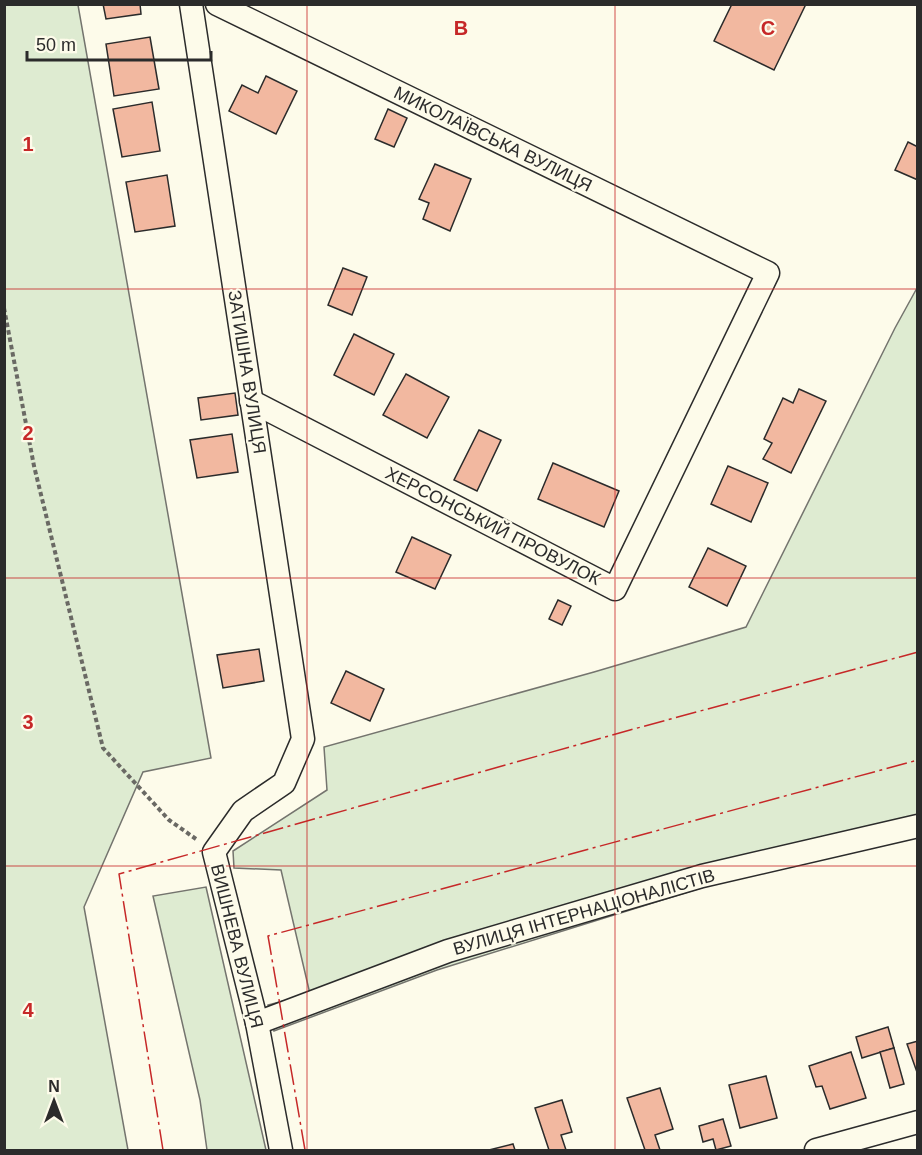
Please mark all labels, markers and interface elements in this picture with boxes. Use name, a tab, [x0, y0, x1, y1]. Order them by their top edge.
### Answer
text: B	[454, 17, 468, 39]
text: C	[761, 17, 775, 39]
scale bar	[27, 24, 212, 62]
text: 50 m	[36, 35, 76, 55]
street label: МИКОЛАЇВСЬКА ВУЛИЦЯ	[391, 82, 595, 196]
text: 1	[22, 133, 34, 155]
street label: ЗАТИШНА ВУЛИЦЯ	[224, 289, 270, 455]
text: 2	[22, 422, 34, 444]
street label: ХЕРСОНСЬКИЙ ПРОВУЛОК	[382, 462, 605, 589]
text: 3	[22, 711, 34, 733]
street label: ВИШНЕВА ВУЛИЦЯ	[207, 862, 267, 1030]
street label: ВУЛИЦЯ ІНТЕРНАЦІОНАЛІСТІВ	[451, 865, 717, 959]
text: 4	[22, 999, 34, 1021]
north arrow	[24, 1071, 84, 1131]
text: N	[48, 1078, 60, 1095]

